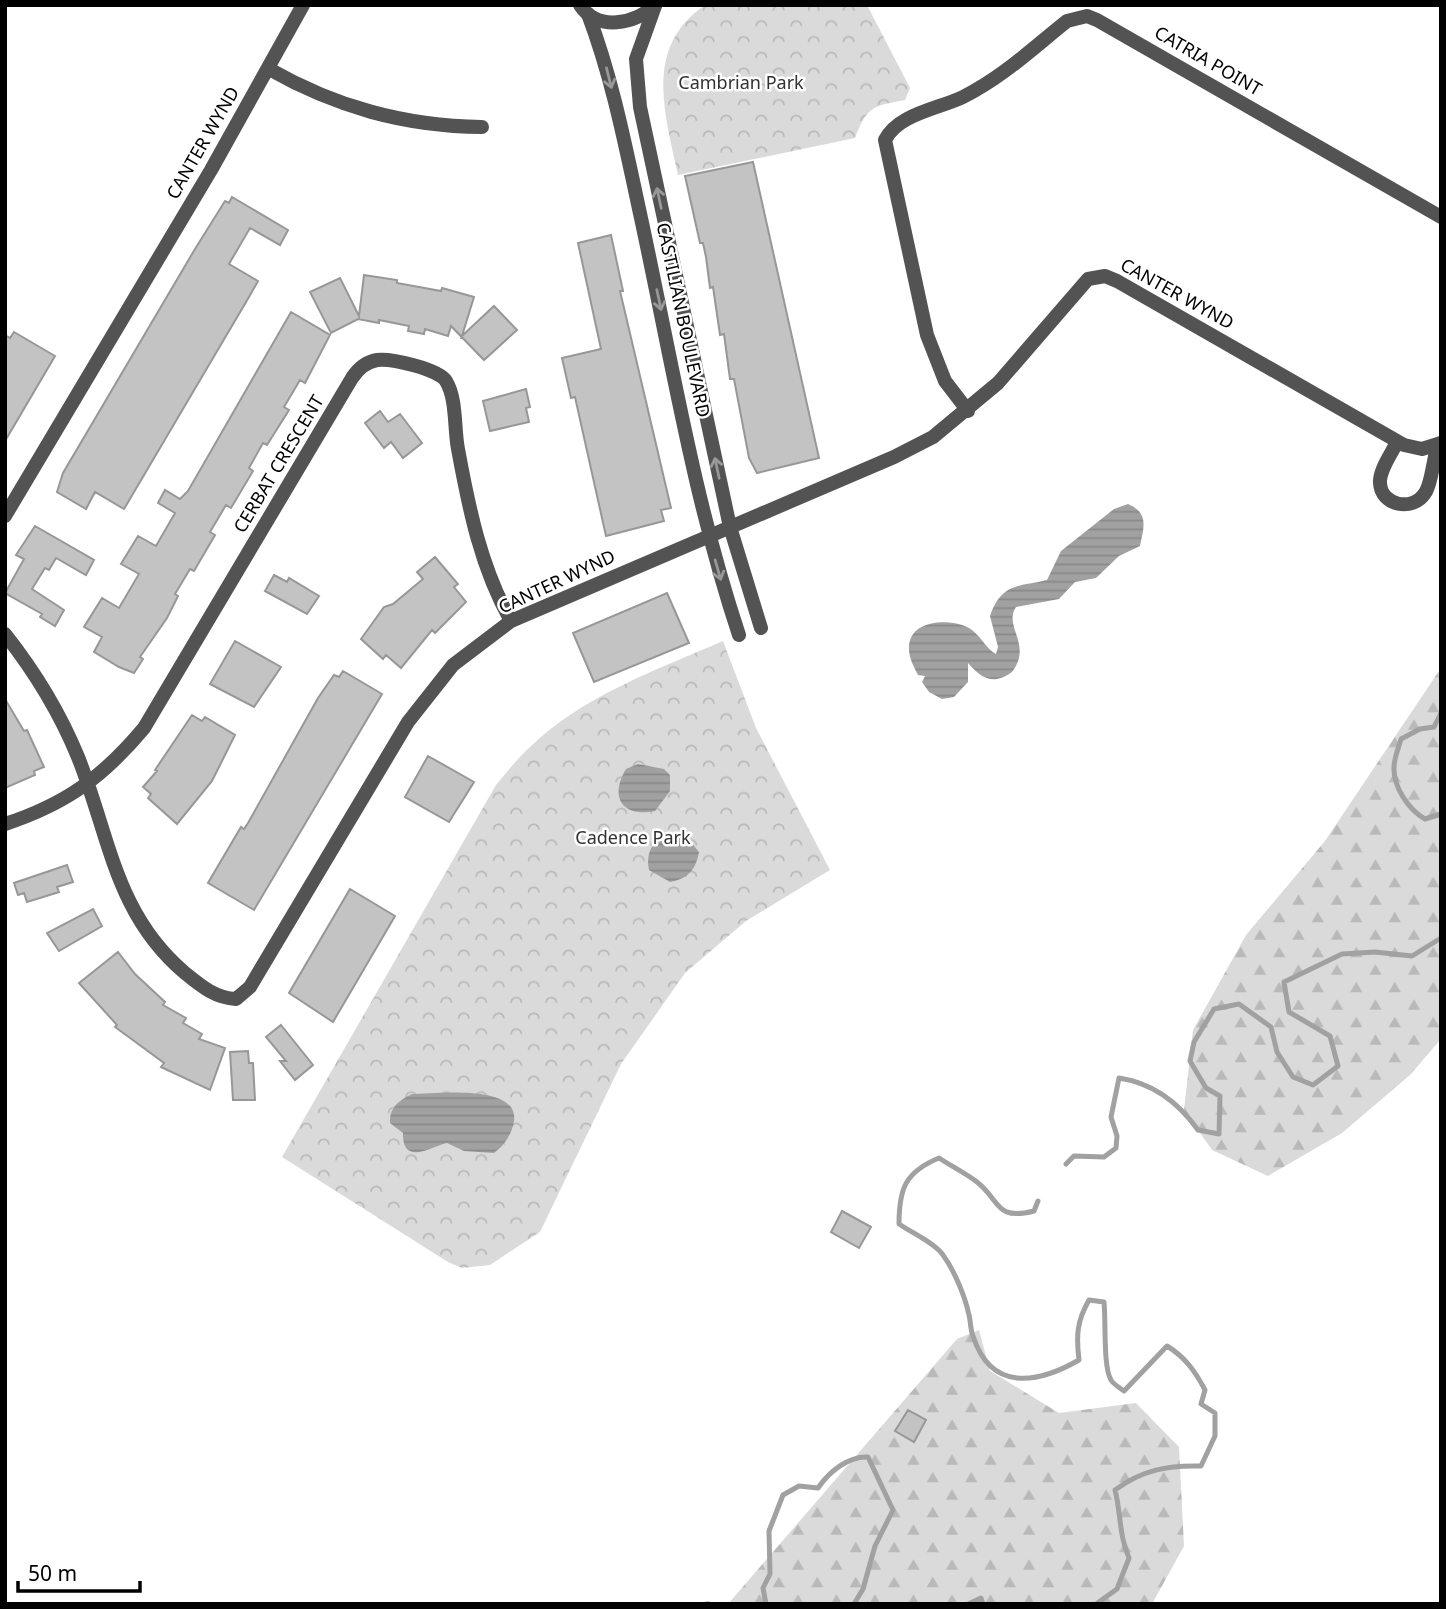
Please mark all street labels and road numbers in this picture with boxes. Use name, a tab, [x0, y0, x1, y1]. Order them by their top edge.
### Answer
street label: CATRIA POINT	[1151, 20, 1266, 100]
street label: CANTER WYND	[160, 82, 244, 203]
street label: CASTILIAN BOULEVARD	[652, 220, 716, 419]
street label: CANTER WYND	[1116, 252, 1238, 334]
street label: CERBAT CRESCENT	[227, 390, 329, 537]
street label: CANTER WYND	[494, 544, 619, 619]

